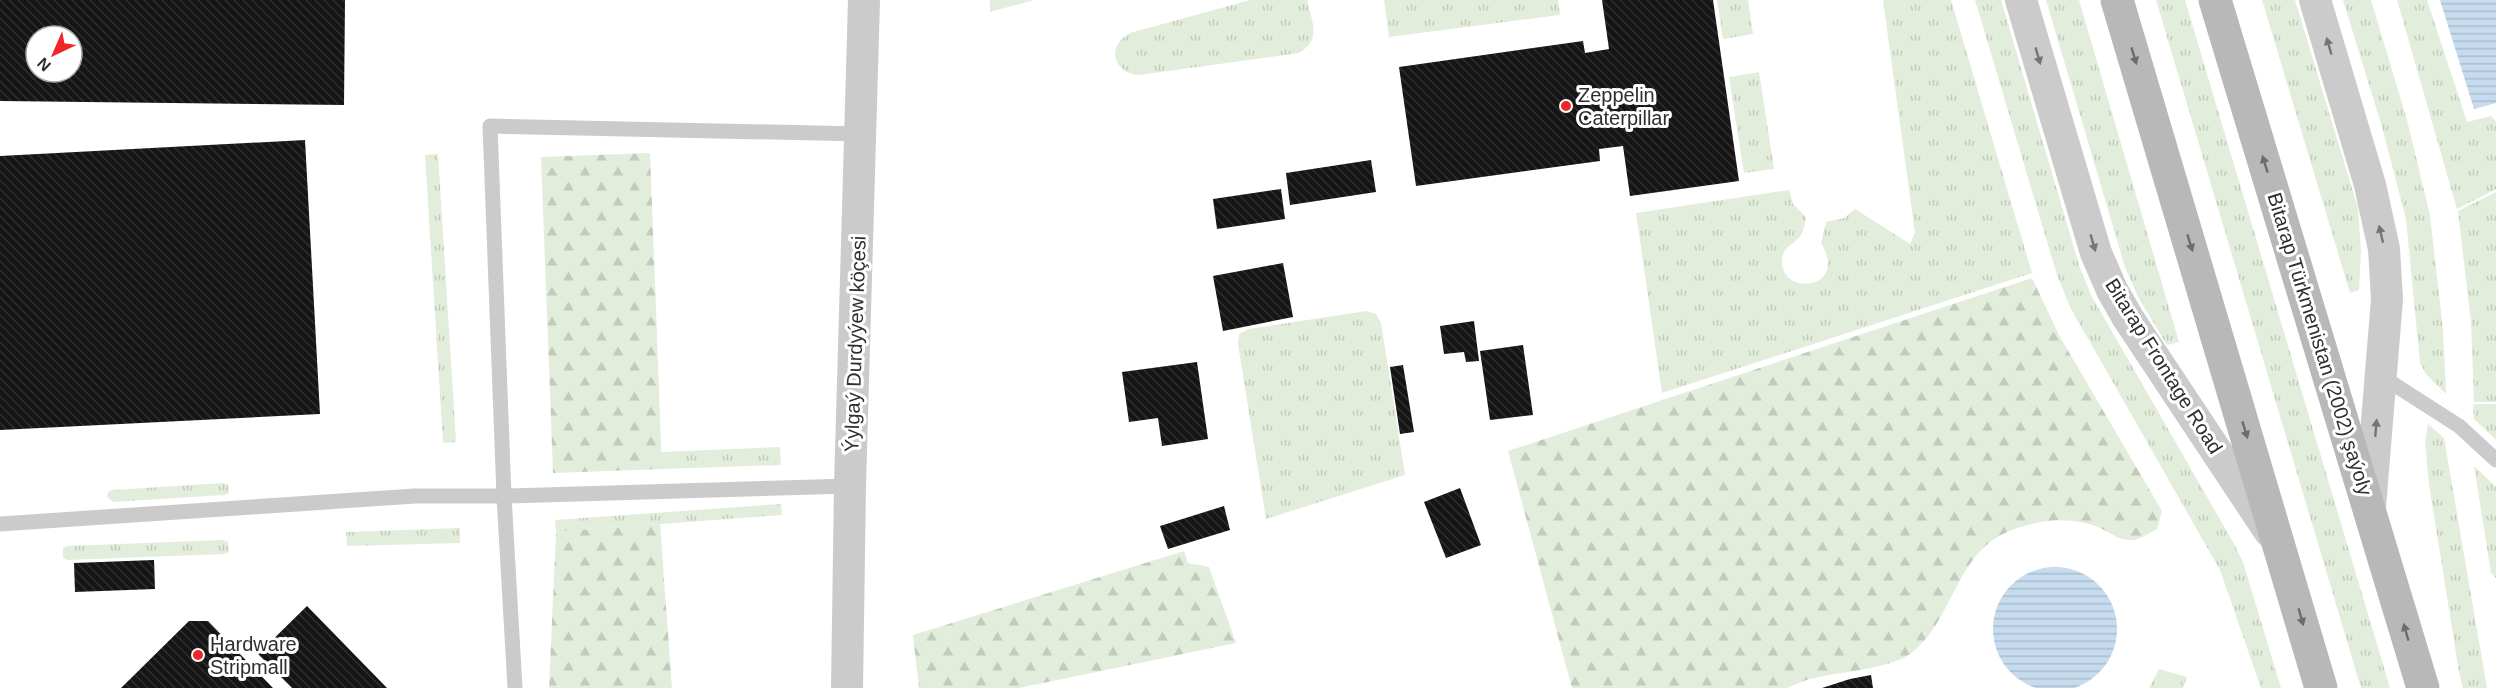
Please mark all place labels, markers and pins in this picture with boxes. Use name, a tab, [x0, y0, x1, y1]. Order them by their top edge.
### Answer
place label: Zeppelin Caterpillar	[1578, 84, 1669, 129]
marker: Zeppelin Caterpillar	[1559, 99, 1573, 113]
place label: Hardware Stripmall	[210, 633, 297, 678]
marker: Hardware Stripmall	[191, 648, 205, 662]

